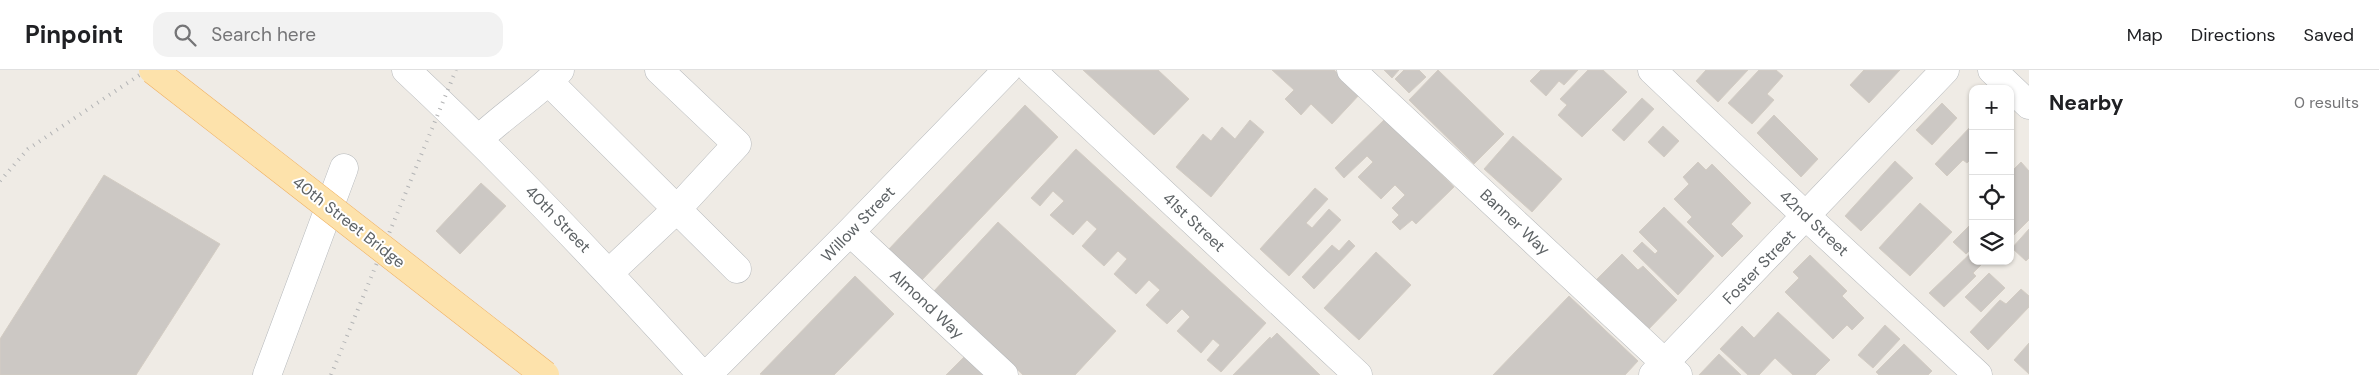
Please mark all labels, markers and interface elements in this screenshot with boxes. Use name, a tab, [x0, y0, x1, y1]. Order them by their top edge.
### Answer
search box	[153, 12, 503, 57]
text: Pinpoint	[25, 19, 123, 50]
icon: search	[171, 21, 199, 49]
text: Search here	[211, 22, 316, 47]
text: Map	[2127, 23, 2163, 47]
text: Directions	[2191, 23, 2276, 47]
text: Saved	[2304, 23, 2354, 47]
map controls	[1969, 85, 2014, 265]
button: +	[1969, 85, 2014, 130]
text: Nearby	[2049, 89, 2123, 117]
text: 0 results	[2294, 92, 2359, 113]
button: −	[1969, 130, 2014, 175]
street label: 40th Street Bridge	[289, 172, 409, 272]
button: locate	[1969, 175, 2014, 220]
street label: 40th Street	[521, 181, 595, 257]
street label: Willow Street	[817, 182, 899, 266]
street label: Banner Way	[1476, 184, 1554, 260]
street label: 42nd Street	[1775, 185, 1853, 261]
street label: 41st Street	[1158, 188, 1230, 256]
button: layers	[1969, 220, 2014, 265]
street label: Foster Street	[1718, 225, 1800, 309]
street label: Almond Way	[886, 264, 968, 344]

